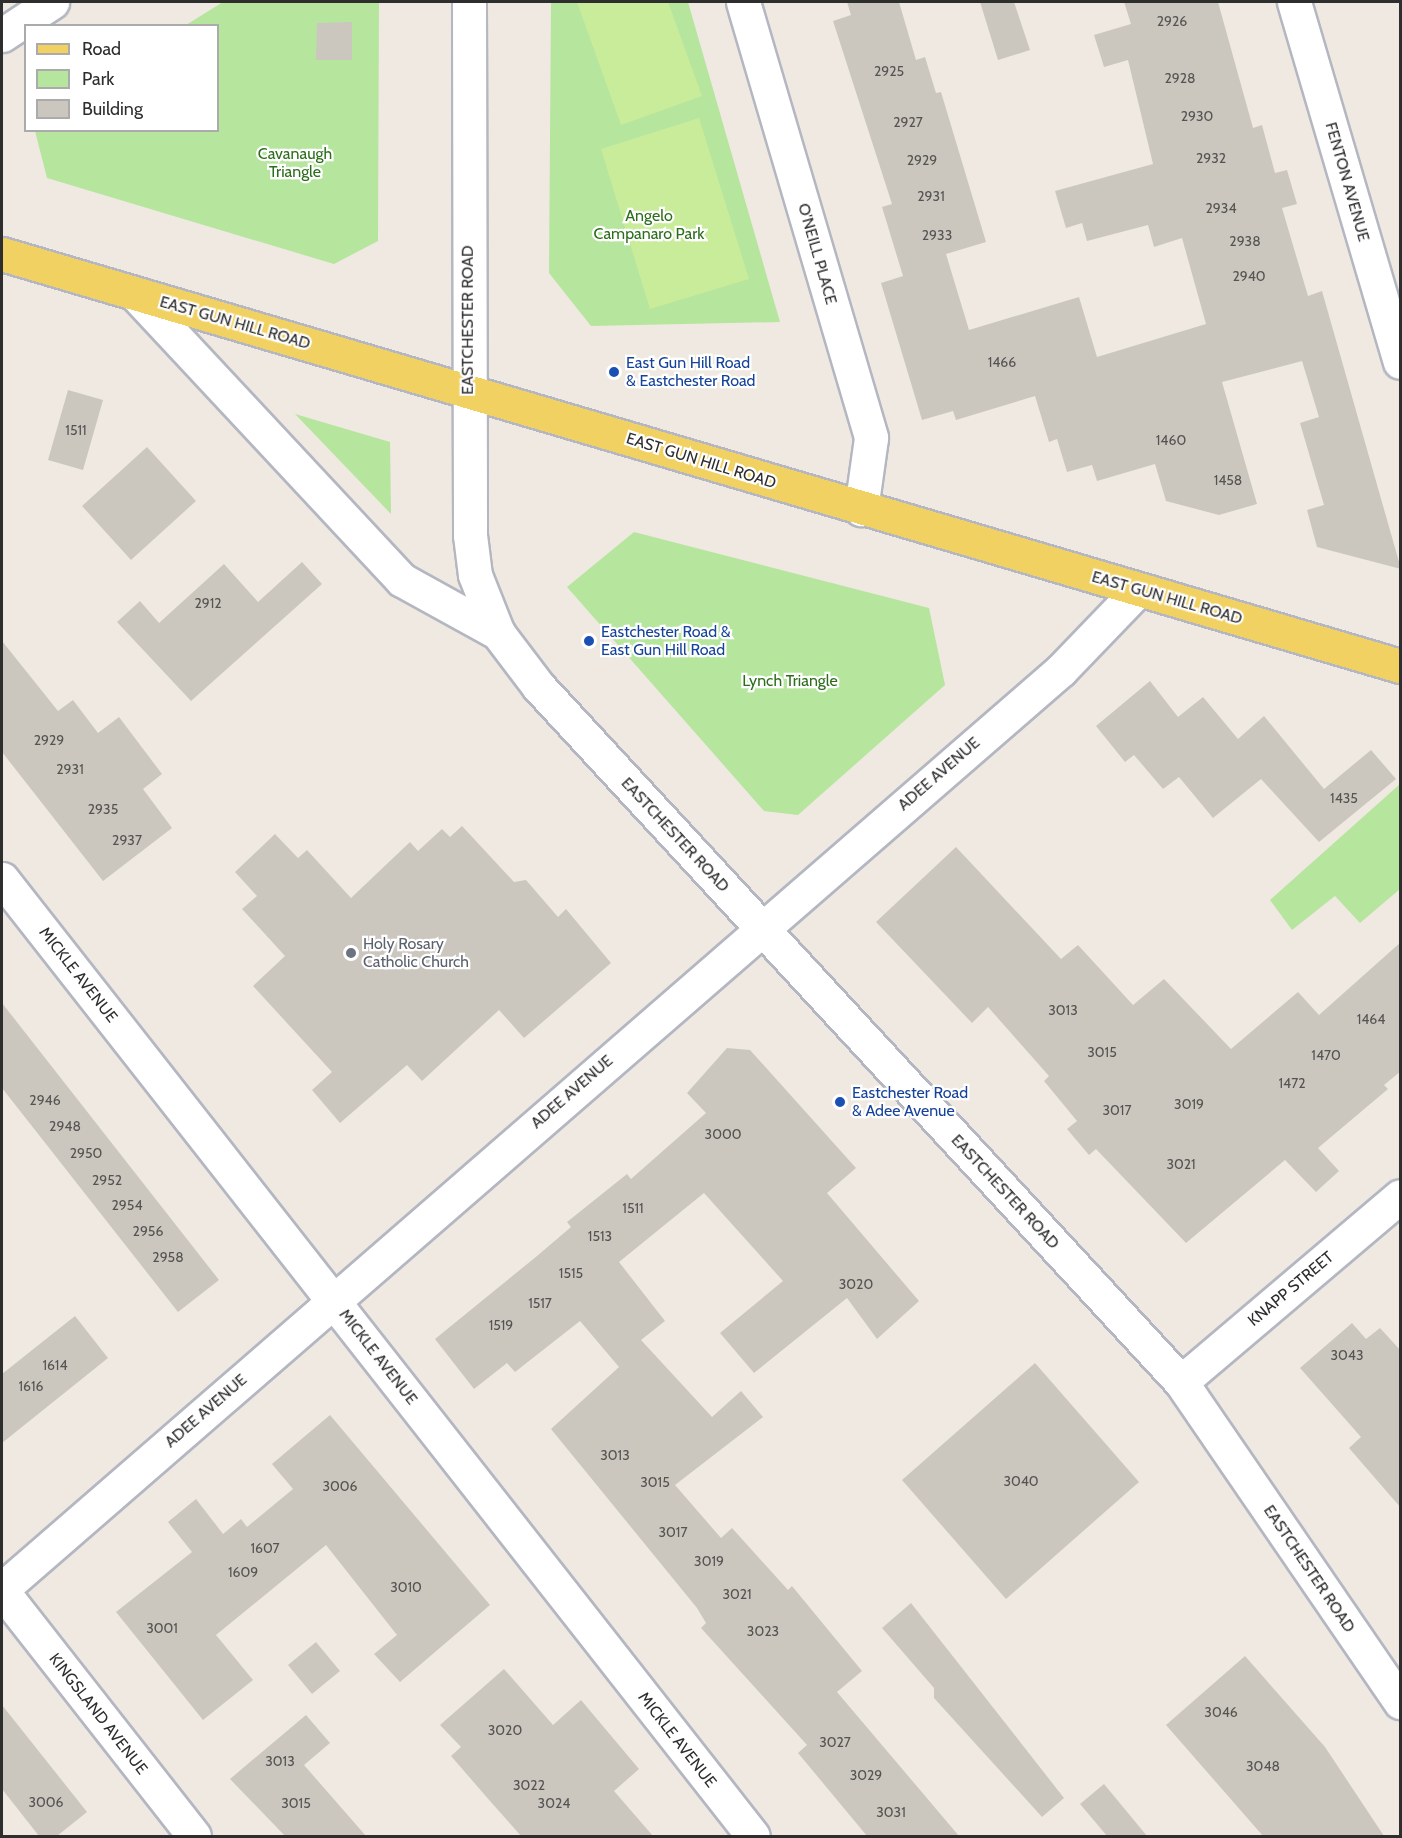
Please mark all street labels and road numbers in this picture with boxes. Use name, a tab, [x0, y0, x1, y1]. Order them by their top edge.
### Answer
street label: FENTON AVENUE	[1321, 120, 1373, 244]
street label: O'NEILL PLACE	[793, 201, 841, 307]
street label: EASTCHESTER ROAD	[458, 245, 478, 395]
street label: EAST GUN HILL ROAD	[158, 292, 312, 354]
street label: EAST GUN HILL ROAD	[624, 429, 778, 493]
street label: EAST GUN HILL ROAD	[1090, 567, 1244, 629]
street label: ADEE AVENUE	[894, 733, 984, 815]
street label: EASTCHESTER ROAD	[617, 774, 733, 896]
street label: MICKLE AVENUE	[35, 923, 121, 1027]
street label: ADEE AVENUE	[527, 1051, 617, 1133]
street label: EASTCHESTER ROAD	[947, 1131, 1063, 1253]
street label: KNAPP STREET	[1244, 1248, 1338, 1330]
street label: MICKLE AVENUE	[335, 1305, 421, 1409]
street label: ADEE AVENUE	[161, 1370, 251, 1452]
street label: EASTCHESTER ROAD	[1259, 1502, 1359, 1636]
street label: KINGSLAND AVENUE	[45, 1650, 151, 1778]
street label: MICKLE AVENUE	[634, 1688, 720, 1792]

